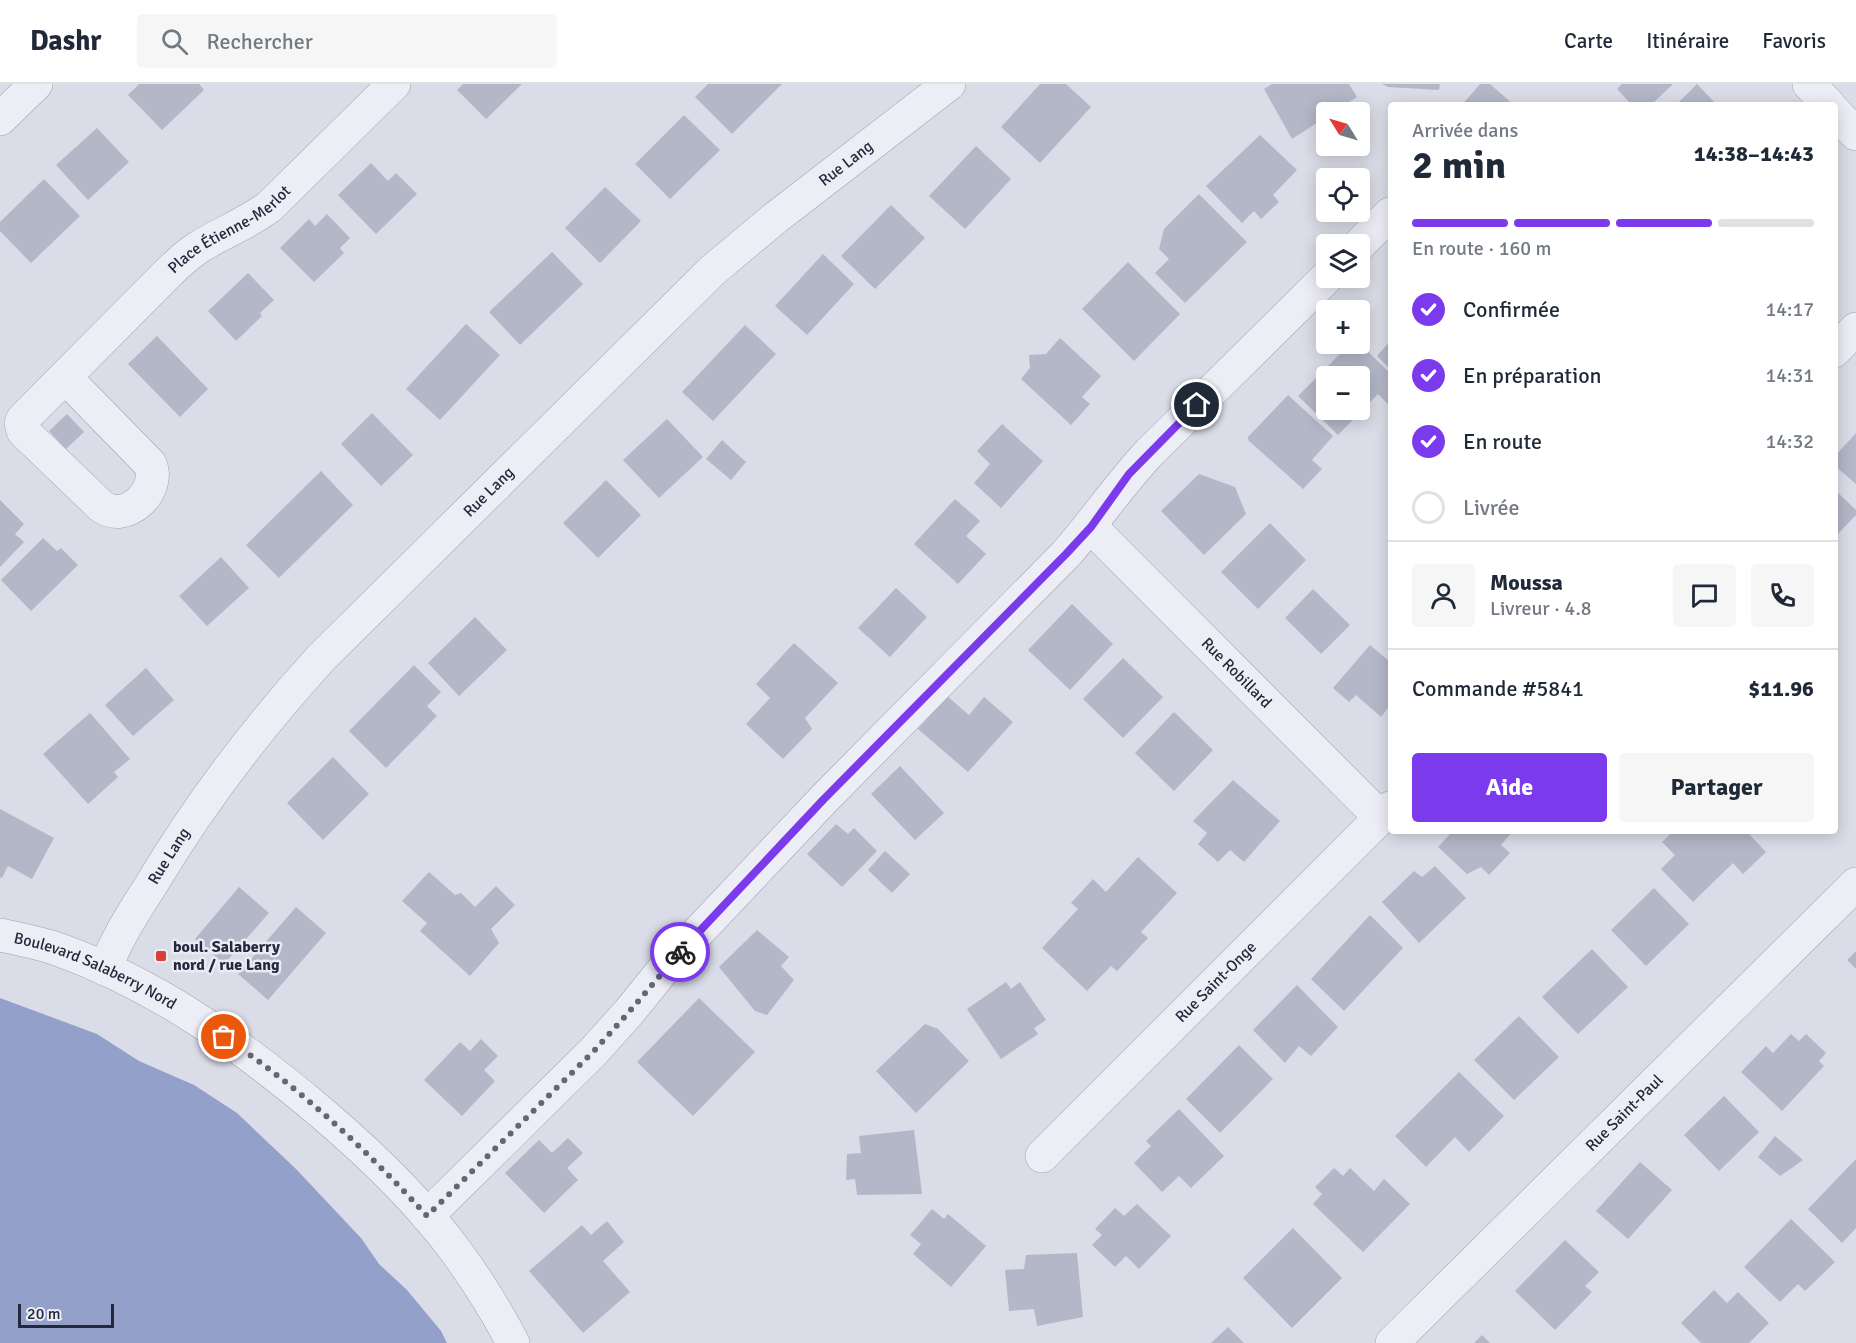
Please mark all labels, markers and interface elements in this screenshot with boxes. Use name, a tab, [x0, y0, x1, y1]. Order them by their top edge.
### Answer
search box	[137, 14, 557, 68]
text: Dashr	[30, 24, 101, 58]
icon: search	[158, 25, 191, 58]
text: Rechercher	[206, 28, 313, 55]
text: Carte	[1564, 28, 1613, 54]
text: Itinéraire	[1646, 28, 1729, 54]
text: Favoris	[1762, 28, 1826, 54]
north arrow	[1316, 102, 1370, 156]
map controls	[1316, 102, 1370, 420]
text: Arrivée dans	[1412, 118, 1518, 143]
street label: Rue Lang	[815, 136, 877, 191]
text: 14:38–14:43	[1694, 140, 1814, 167]
text: 2 min	[1412, 141, 1506, 189]
button: locate	[1316, 168, 1370, 222]
street label: Place Étienne-Merlot	[164, 181, 295, 278]
button: layers	[1316, 234, 1370, 288]
text: En route · 160 m	[1412, 236, 1551, 261]
icon: check	[1412, 293, 1445, 326]
text: Confirmée	[1463, 296, 1560, 323]
text: 14:17	[1765, 297, 1814, 322]
button: +	[1316, 300, 1370, 354]
icon: check	[1412, 359, 1445, 392]
text: En préparation	[1463, 362, 1602, 389]
text: 14:31	[1765, 363, 1814, 388]
button: −	[1316, 366, 1370, 420]
pin	[1171, 379, 1222, 430]
icon: home	[1180, 388, 1213, 421]
icon: check	[1412, 425, 1445, 458]
text: En route	[1463, 428, 1542, 455]
text: 14:32	[1765, 429, 1814, 454]
street label: Rue Lang	[459, 463, 518, 521]
text: Livrée	[1463, 494, 1520, 521]
button: person	[1412, 564, 1475, 627]
button: chat	[1673, 564, 1736, 627]
button: phone	[1751, 564, 1814, 627]
text: Moussa	[1490, 569, 1563, 596]
text: Livreur · 4.8	[1490, 596, 1591, 621]
street label: Rue Robillard	[1197, 633, 1276, 712]
text: Commande #5841	[1412, 675, 1584, 702]
text: $11.96	[1748, 675, 1814, 702]
button: Aide	[1412, 753, 1607, 822]
button: Partager	[1619, 753, 1814, 822]
street label: Rue Lang	[144, 824, 194, 888]
courier	[650, 922, 710, 982]
street label: Boulevard Salaberry Nord	[12, 928, 180, 1014]
icon: bike	[664, 936, 697, 969]
place label: boul. Salaberry nord / rue Lang	[173, 937, 280, 975]
street label: Rue Saint-Onge	[1171, 937, 1261, 1027]
marker: boul. Salaberry nord / rue Lang	[154, 949, 168, 963]
pin	[198, 1011, 249, 1062]
icon: bag	[207, 1020, 240, 1053]
street label: Rue Saint-Paul	[1581, 1070, 1668, 1156]
scale bar	[18, 1301, 114, 1328]
text: 20 m	[27, 1304, 61, 1324]

